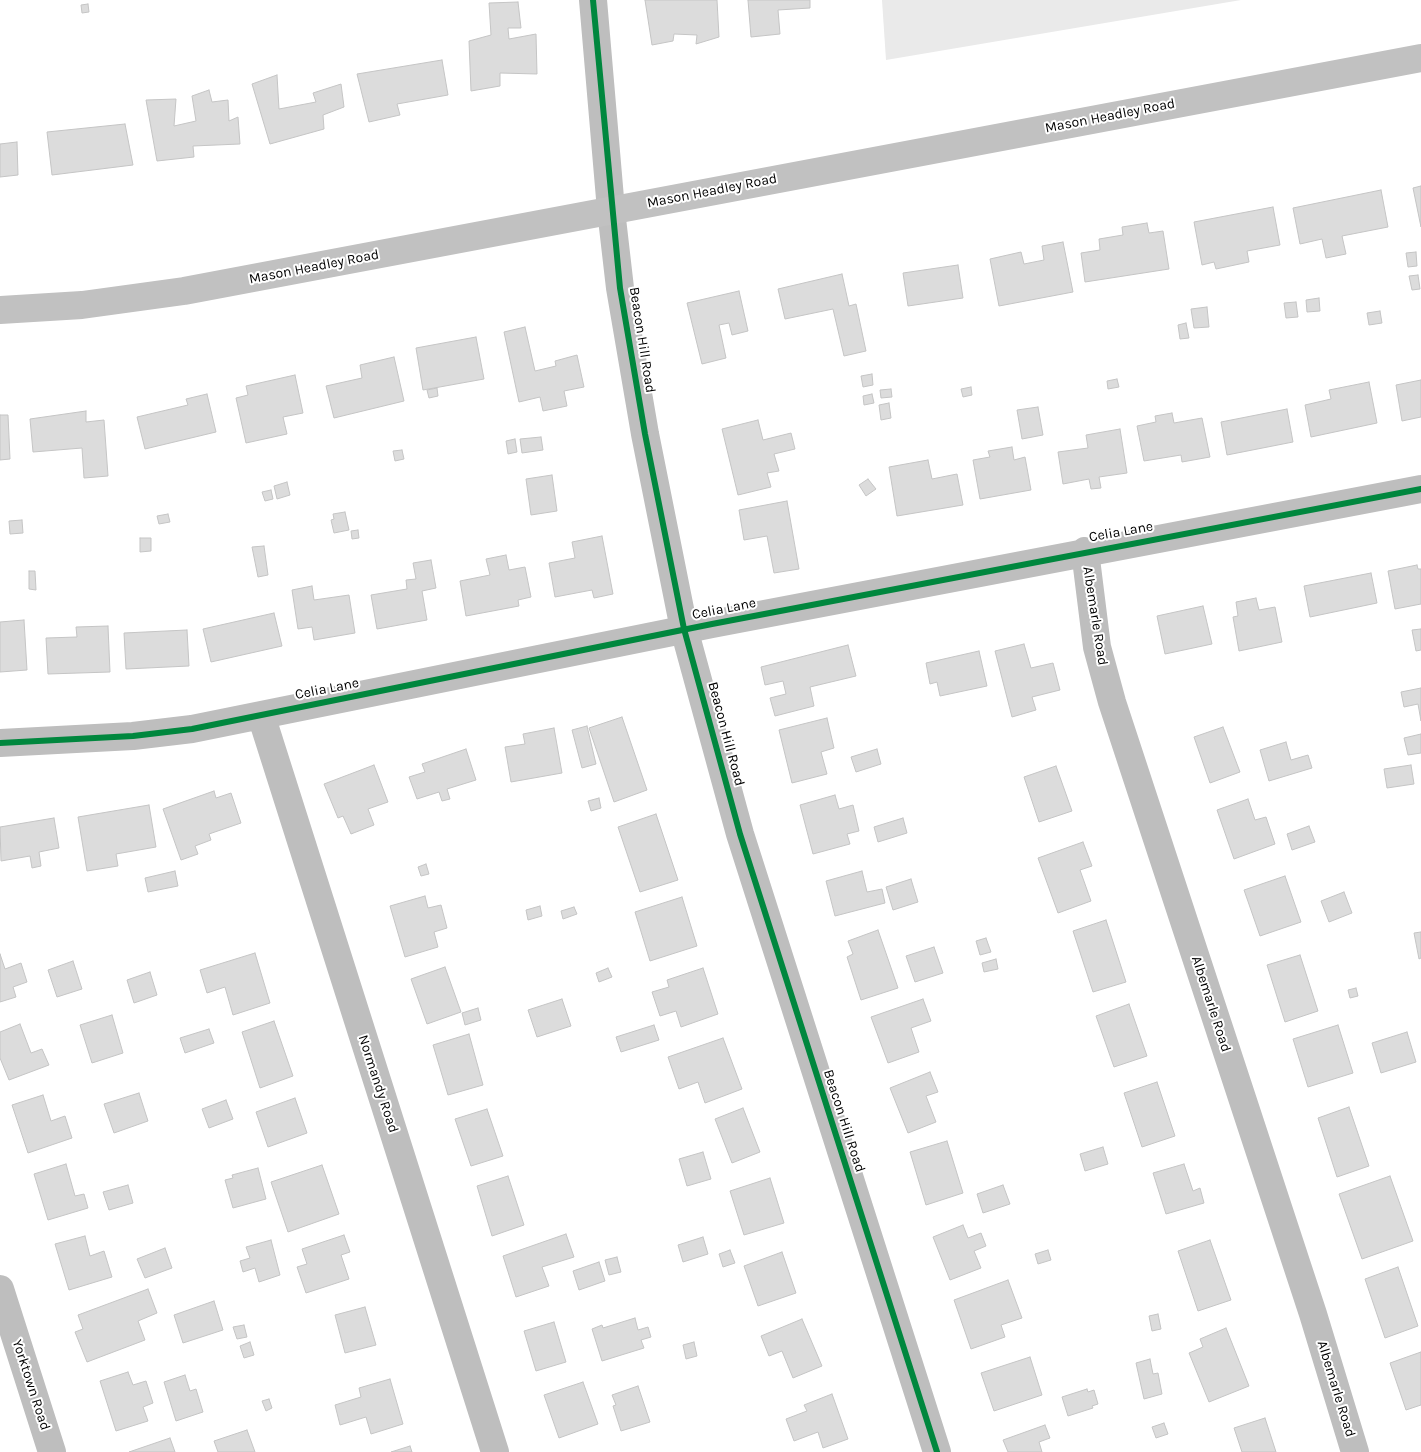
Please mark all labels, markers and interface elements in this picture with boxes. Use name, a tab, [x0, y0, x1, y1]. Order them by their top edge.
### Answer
street label: Mason Headley Road	[1044, 95, 1176, 137]
street label: Mason Headley Road	[646, 170, 778, 212]
street label: Mason Headley Road	[248, 246, 380, 288]
street label: Beacon Hill Road	[625, 286, 659, 394]
street label: Celia Lane	[1088, 518, 1154, 546]
street label: Albemarle Road	[1079, 565, 1111, 667]
street label: Celia Lane	[691, 595, 757, 623]
street label: Celia Lane	[294, 675, 360, 703]
street label: Beacon Hill Road	[704, 680, 748, 788]
street label: Albemarle Road	[1188, 954, 1234, 1054]
street label: Normandy Road	[354, 1033, 402, 1135]
street label: Beacon Hill Road	[819, 1067, 869, 1175]
street label: Yorktown Road	[8, 1338, 54, 1432]
street label: Albemarle Road	[1313, 1339, 1359, 1439]

